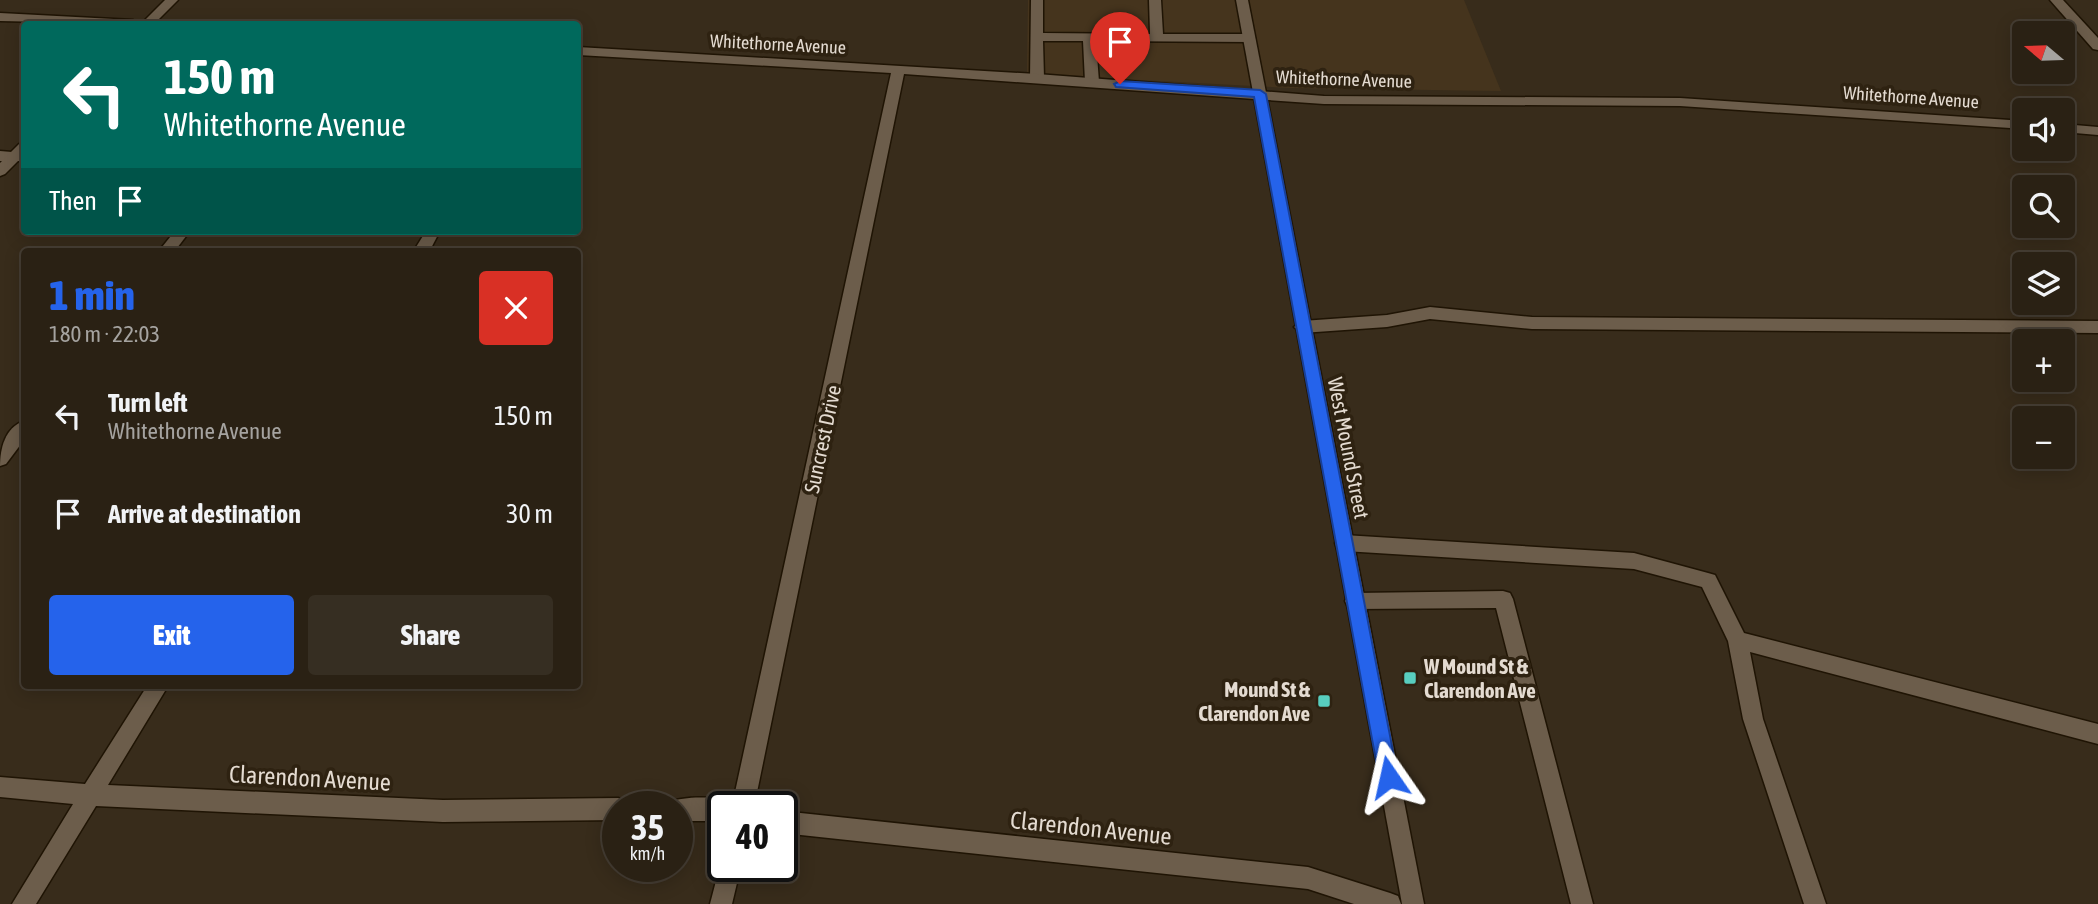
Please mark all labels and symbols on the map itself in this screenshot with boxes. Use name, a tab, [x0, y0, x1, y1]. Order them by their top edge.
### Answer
pin	[1090, 12.0, 1150, 84]
north arrow	[2012, 21, 2076, 84]
street label: Whitethorne Avenue	[710, 30, 846, 58]
street label: Whitethorne Avenue	[1276, 66, 1412, 92]
street label: Whitethorne Avenue	[1842, 82, 1980, 112]
street label: West Mound Street	[1324, 375, 1374, 521]
street label: Suncrest Drive	[799, 383, 845, 495]
place label: W Mound St & Clarendon Ave	[1423, 654, 1536, 702]
marker: W Mound St & Clarendon Ave	[1402, 670, 1418, 686]
place label: Mound St & Clarendon Ave	[1198, 677, 1311, 725]
marker: Mound St & Clarendon Ave	[1316, 693, 1332, 709]
position arrow	[1352, 740, 1426, 814]
street label: Clarendon Avenue	[228, 760, 392, 796]
speed limit sign: 40	[707, 791, 798, 882]
street label: Clarendon Avenue	[1009, 806, 1173, 850]

